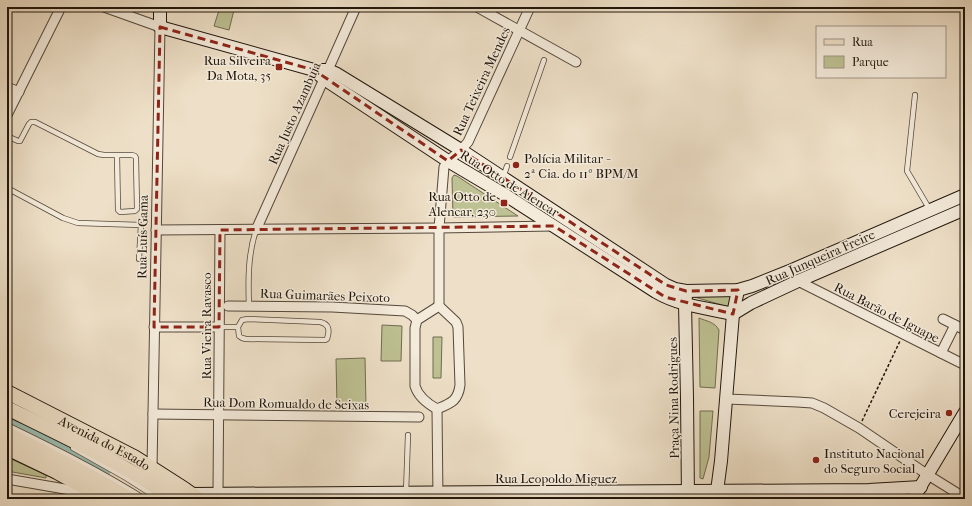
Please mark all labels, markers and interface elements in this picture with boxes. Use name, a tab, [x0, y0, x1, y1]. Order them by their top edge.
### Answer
street label: Rua Teixeira Mendes	[450, 24, 513, 138]
legend	[816, 26, 946, 78]
text: Rua	[852, 35, 873, 49]
place label: Rua Silveira Da Mota, 35	[204, 53, 272, 83]
text: Parque	[852, 55, 889, 69]
street label: Rua Justo Azambuja	[265, 59, 324, 167]
marker: Rua Silveira Da Mota, 35	[274, 62, 284, 72]
street label: Rua Otto de Alencar	[458, 147, 562, 220]
place label: Polícia Militar - 2ª Cia. do 11º BPM/M	[524, 151, 639, 181]
marker: Polícia Militar - 2ª Cia. do 11º BPM/M	[511, 160, 521, 170]
place label: Rua Otto de Alencar, 230	[428, 189, 497, 219]
street label: Rua Luís Gama	[134, 194, 151, 279]
marker: Rua Otto de Alencar, 230	[499, 198, 509, 208]
street label: Rua Junqueira Freire	[763, 226, 878, 288]
street label: Rua Vieira Ravasco	[199, 272, 214, 380]
street label: Rua Barão de Iguape	[832, 279, 942, 346]
street label: Rua Guimarães Peixoto	[260, 286, 391, 305]
street label: Praça Nina Rodrigues	[665, 337, 683, 459]
street label: Rua Dom Romualdo de Seixas	[203, 395, 369, 412]
place label: Cerejeira	[889, 406, 942, 421]
marker: Cerejeira	[944, 408, 954, 418]
street label: Avenida do Estado	[55, 412, 153, 474]
place label: Instituto Nacional do Seguro Social	[824, 446, 925, 476]
marker: Instituto Nacional do Seguro Social	[811, 455, 821, 465]
street label: Rua Leopoldo Miguez	[495, 471, 617, 486]

